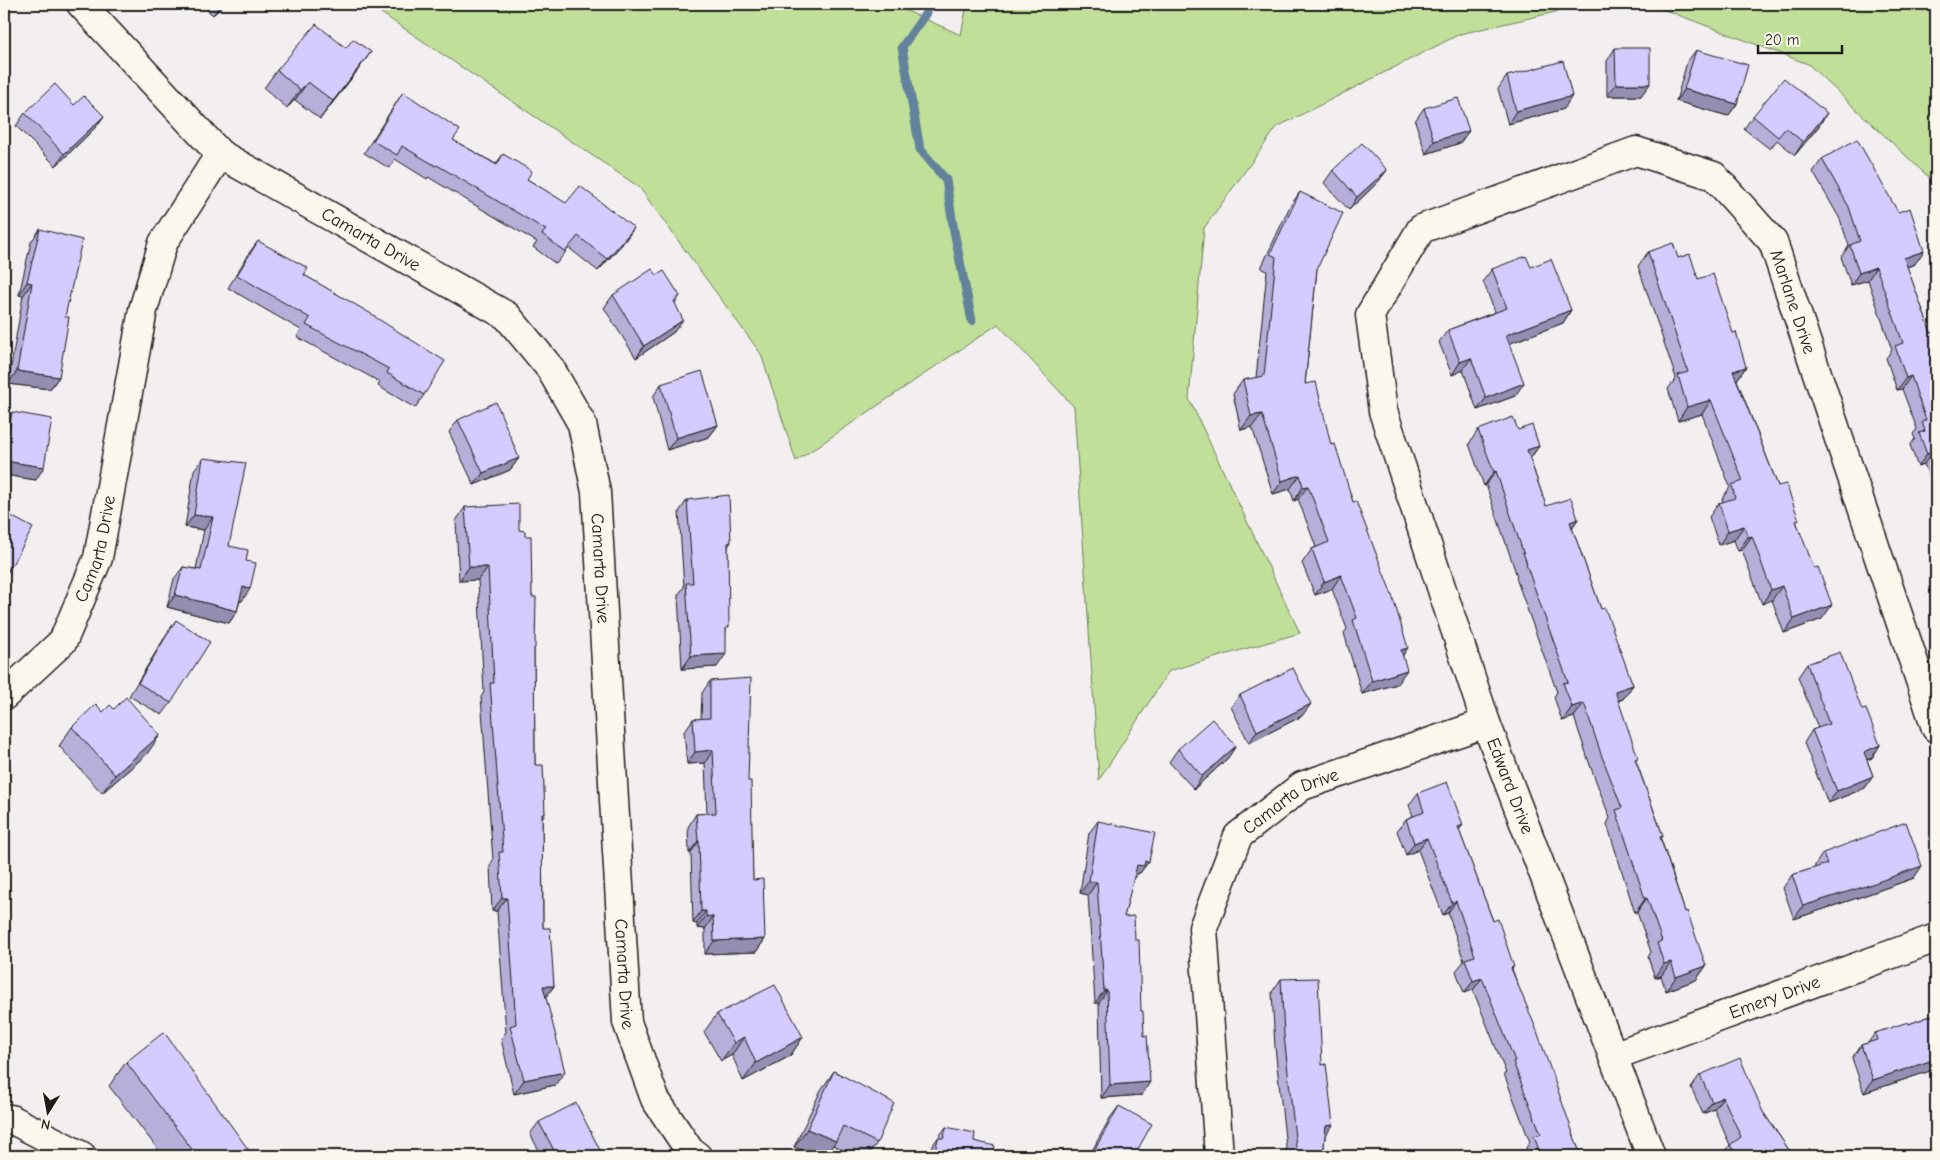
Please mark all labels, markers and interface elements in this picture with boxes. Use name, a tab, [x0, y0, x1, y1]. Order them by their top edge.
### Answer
scale bar	[1758, 22, 1841, 54]
text: 20 m	[1765, 31, 1799, 49]
street label: Camarta Drive	[318, 203, 424, 276]
street label: Marlane Drive	[1766, 247, 1820, 357]
street label: Camarta Drive	[70, 494, 120, 605]
street label: Camarta Drive	[587, 513, 614, 624]
street label: Edward Drive	[1482, 735, 1538, 837]
street label: Camarta Drive	[1238, 764, 1341, 839]
street label: Camarta Drive	[610, 918, 639, 1032]
street label: Emery Drive	[1726, 971, 1823, 1023]
north arrow	[22, 1088, 72, 1138]
text: N	[40, 1115, 52, 1133]

